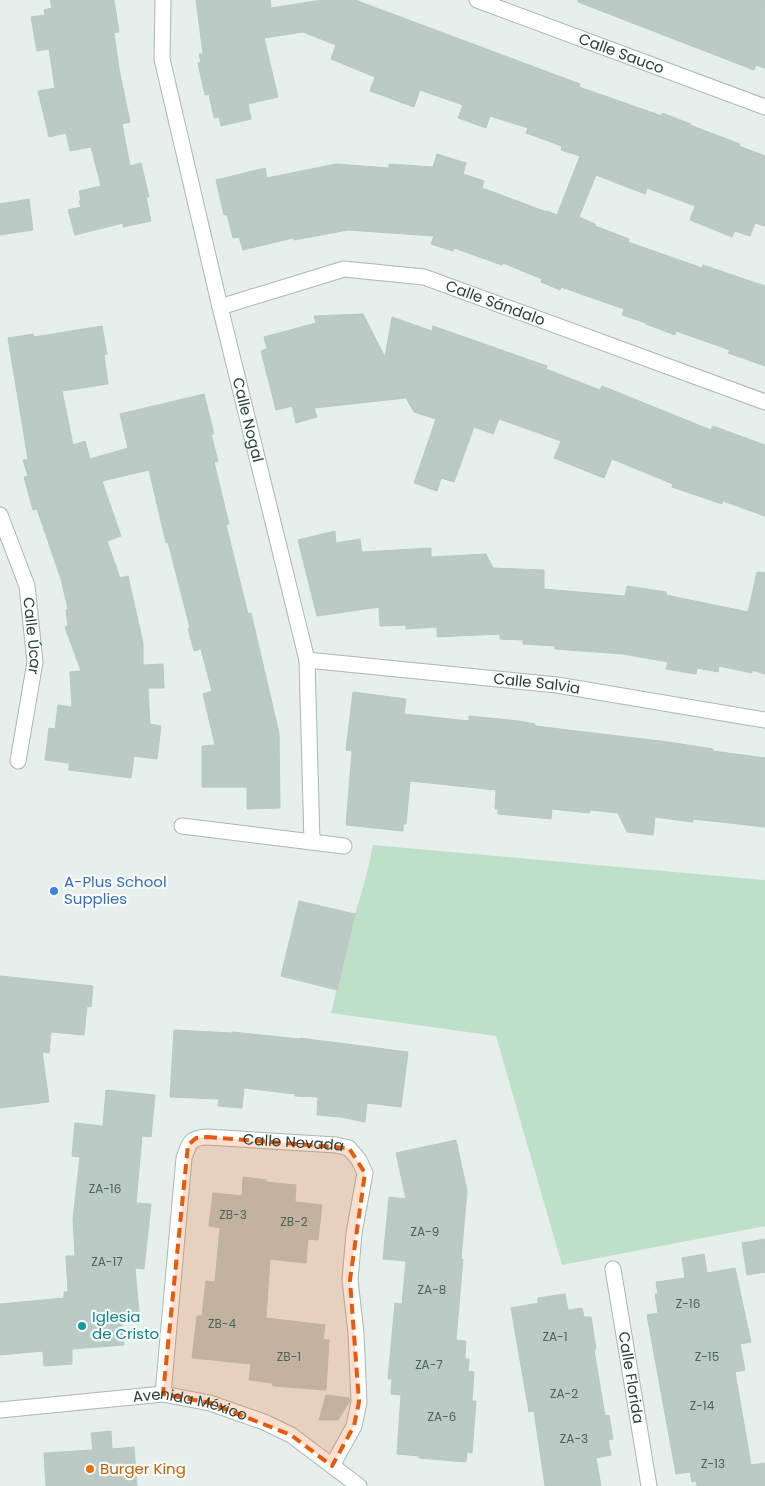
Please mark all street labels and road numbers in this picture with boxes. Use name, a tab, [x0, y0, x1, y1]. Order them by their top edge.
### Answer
street label: Calle Sauco	[576, 28, 667, 79]
street label: Calle Sándalo	[443, 275, 548, 331]
street label: Calle Nogal	[228, 375, 269, 464]
street label: Calle Úcar	[18, 596, 46, 676]
street label: Calle Salvia	[492, 668, 582, 699]
street label: Calle Nevada	[242, 1128, 346, 1157]
street label: Calle Florida	[614, 1330, 649, 1425]
street label: Avenida México	[132, 1383, 250, 1425]

